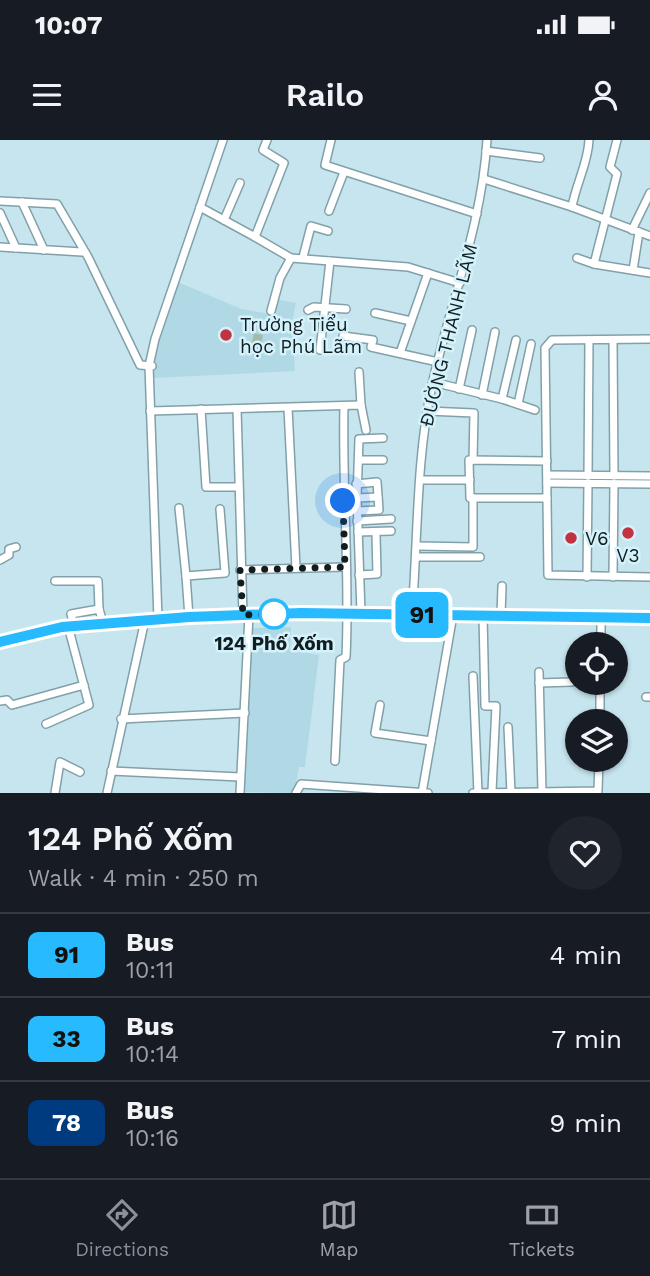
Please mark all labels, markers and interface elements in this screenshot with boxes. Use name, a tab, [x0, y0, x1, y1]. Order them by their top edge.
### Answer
text: 10:07	[35, 10, 103, 40]
icon: menu	[28, 76, 66, 114]
text: Railo	[286, 76, 364, 114]
icon: person	[584, 76, 622, 114]
street label: ĐƯỜNG THANH LÃM	[415, 241, 482, 429]
place label: Trường Tiểu học Phú Lãm	[240, 313, 362, 358]
marker: Trường Tiểu học Phú Lãm	[218, 327, 234, 343]
your location	[325, 483, 360, 518]
marker: V3	[620, 525, 636, 541]
place label: V6	[585, 527, 609, 550]
marker: V6	[563, 530, 579, 546]
place label: V3	[616, 544, 640, 567]
line badge: 91	[390, 592, 453, 638]
marker: 124 Phố Xốm	[259, 599, 289, 629]
text: 91	[409, 601, 435, 629]
place label: 124 Phố Xốm	[214, 632, 334, 655]
map controls	[565, 632, 628, 772]
button: locate	[565, 632, 628, 695]
button: layers	[565, 709, 628, 772]
button: heart	[548, 816, 622, 890]
text: 124 Phố Xốm	[28, 819, 234, 858]
text: Walk · 4 min · 250 m	[28, 865, 259, 892]
text: Bus	[126, 927, 174, 957]
text: 4 min	[549, 940, 622, 970]
text: 91	[54, 941, 79, 969]
text: 10:11	[126, 957, 174, 984]
text: Bus	[126, 1011, 174, 1041]
text: 7 min	[552, 1024, 622, 1054]
text: 33	[52, 1025, 81, 1053]
text: 10:14	[126, 1041, 179, 1068]
text: Bus	[126, 1095, 174, 1125]
text: 9 min	[549, 1108, 622, 1138]
text: 78	[52, 1109, 81, 1137]
text: 10:16	[126, 1125, 179, 1152]
tab: Directions	[75, 1196, 169, 1261]
tab: Map	[320, 1196, 358, 1261]
tab: Tickets	[509, 1196, 575, 1261]

